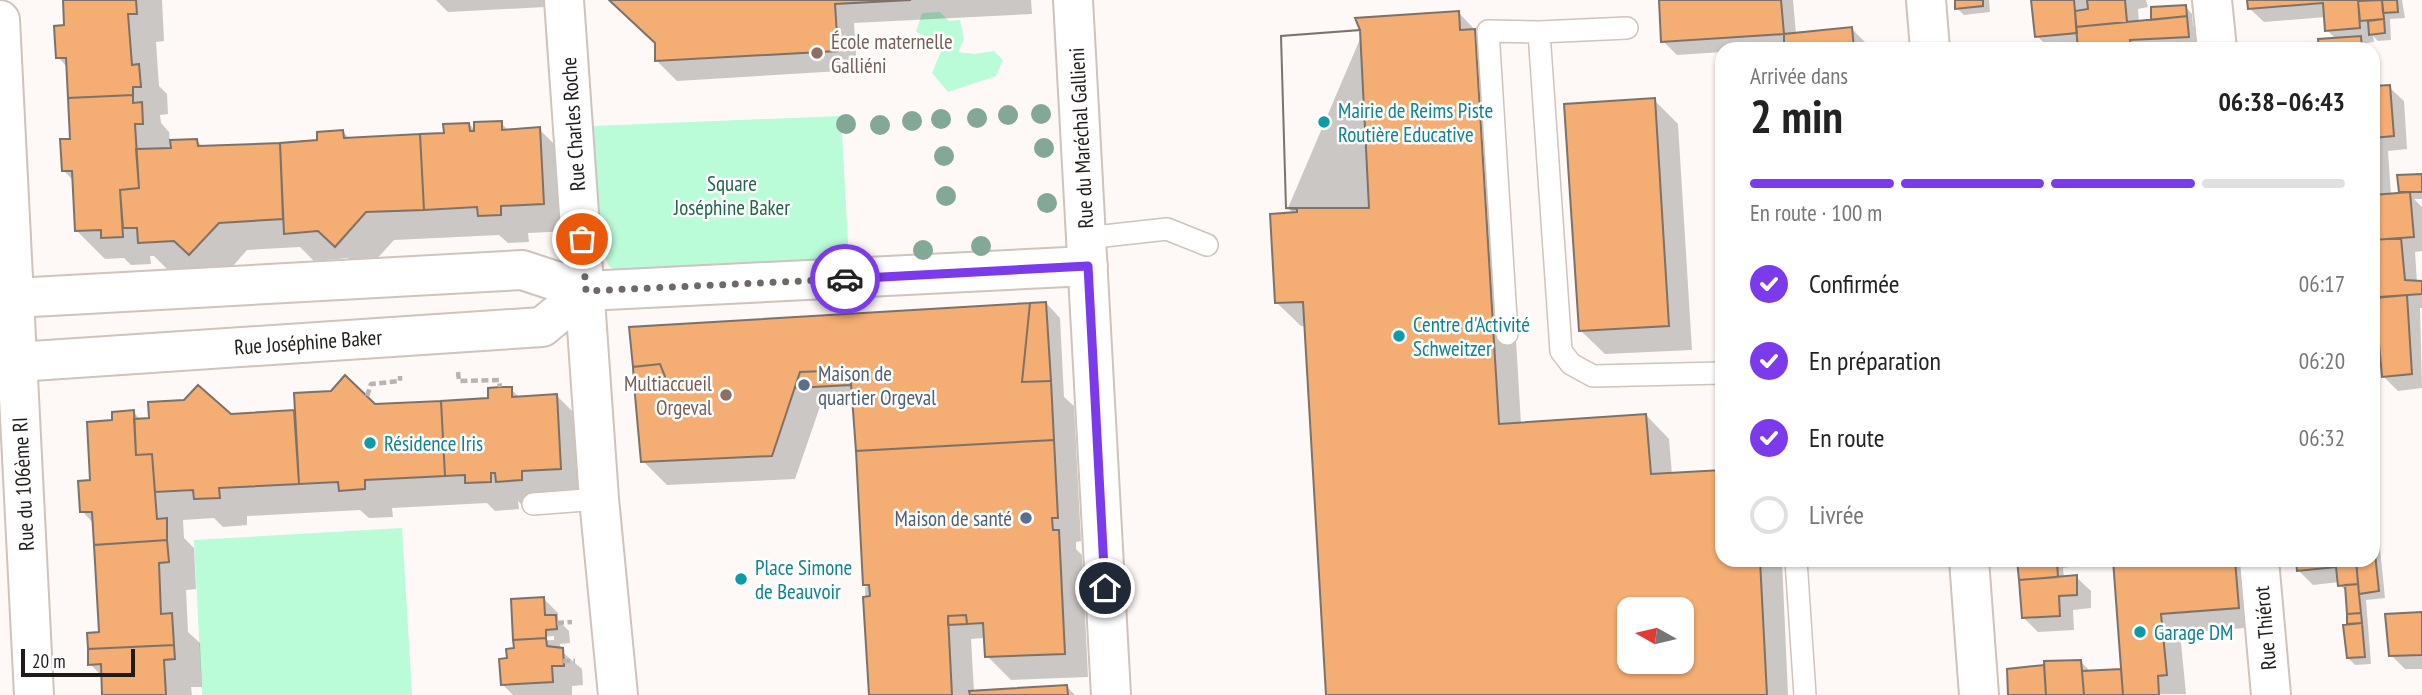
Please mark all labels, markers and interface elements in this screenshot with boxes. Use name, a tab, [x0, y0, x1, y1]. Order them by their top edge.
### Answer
place label: École maternelle Galliéni	[831, 28, 953, 79]
marker: École maternelle Galliéni	[809, 45, 825, 61]
street label: Rue du Maréchal Gallieni	[1063, 47, 1099, 229]
street label: Rue Charles Roche	[555, 56, 591, 192]
text: Arrivée dans	[1750, 61, 1848, 90]
text: 06:38–06:43	[2218, 85, 2345, 118]
text: 2 min	[1750, 86, 1843, 146]
place label: Mairie de Reims Piste Routière Educative	[1338, 97, 1493, 148]
marker: Mairie de Reims Piste Routière Educative	[1316, 114, 1332, 130]
park label: Square Joséphine Baker	[673, 170, 790, 221]
text: En route · 100 m	[1750, 198, 1882, 227]
pin	[552, 209, 612, 269]
icon: bag	[563, 220, 601, 258]
courier	[810, 244, 880, 314]
icon: car	[826, 260, 864, 298]
icon: check	[1750, 265, 1788, 303]
text: Confirmée	[1809, 267, 1900, 300]
text: 06:17	[2299, 269, 2345, 298]
place label: Centre d'Activité Schweitzer	[1413, 311, 1530, 362]
street label: Rue Joséphine Baker	[233, 323, 383, 361]
marker: Centre d'Activité Schweitzer	[1391, 328, 1407, 344]
icon: check	[1750, 342, 1788, 380]
text: En préparation	[1809, 344, 1941, 377]
text: 06:20	[2299, 346, 2345, 375]
place label: Maison de quartier Orgeval	[818, 360, 936, 411]
place label: Multiaccueil Orgeval	[624, 370, 712, 421]
marker: Maison de quartier Orgeval	[796, 377, 812, 393]
marker: Multiaccueil Orgeval	[718, 387, 734, 403]
street label: Rue du 106ème RI	[6, 416, 40, 552]
icon: check	[1750, 419, 1788, 457]
text: En route	[1809, 421, 1884, 454]
text: 06:32	[2299, 423, 2345, 452]
place label: Résidence Iris	[384, 430, 483, 457]
marker: Résidence Iris	[362, 435, 378, 451]
text: Livrée	[1809, 498, 1864, 531]
place label: Maison de santé	[895, 505, 1012, 532]
marker: Maison de santé	[1018, 510, 1034, 526]
place label: Place Simone de Beauvoir	[755, 554, 852, 605]
pin	[1075, 558, 1135, 618]
icon: home	[1086, 569, 1124, 607]
marker: Place Simone de Beauvoir	[733, 571, 749, 587]
street label: Rue Thiérot	[2248, 585, 2282, 671]
north arrow	[1617, 597, 1694, 674]
map controls	[1617, 597, 1694, 674]
place label: Garage DM	[2154, 619, 2234, 646]
marker: Garage DM	[2132, 624, 2148, 640]
scale bar	[21, 646, 135, 678]
text: 20 m	[32, 649, 66, 673]

